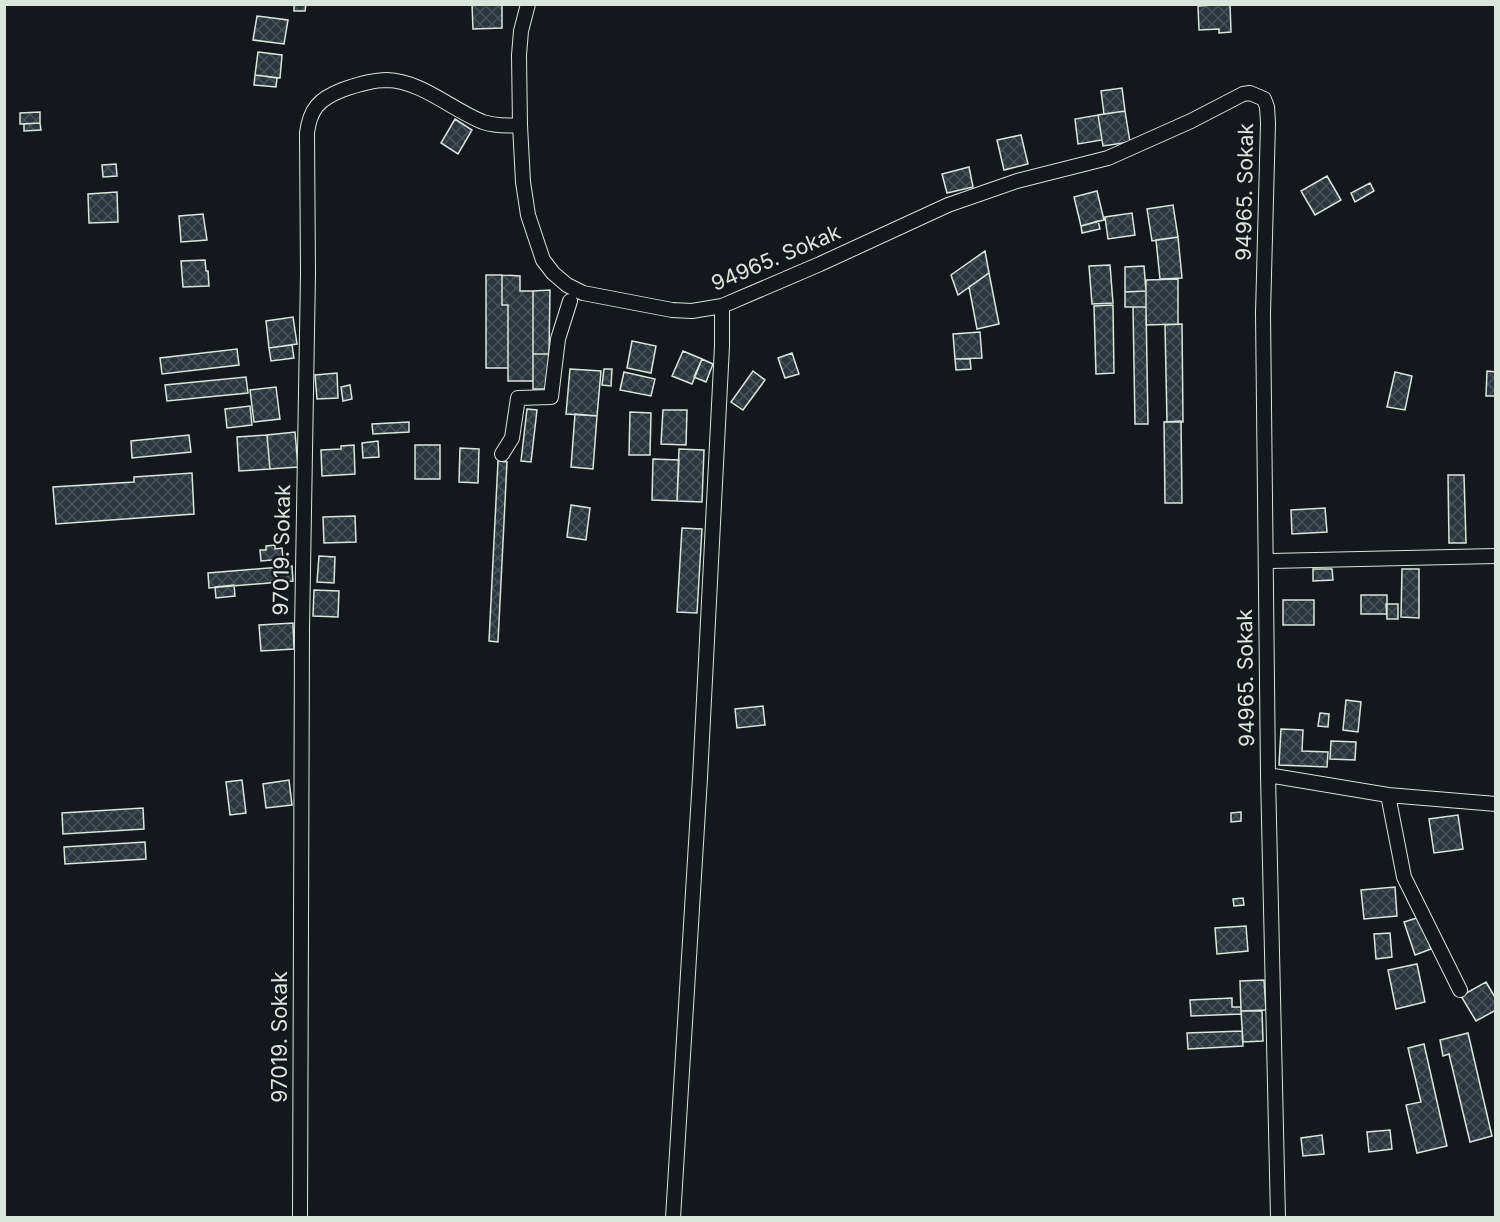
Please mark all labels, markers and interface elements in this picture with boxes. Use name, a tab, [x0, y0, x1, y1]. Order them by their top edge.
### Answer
street label: 94965. Sokak	[1231, 122, 1258, 261]
street label: 94965. Sokak	[708, 219, 845, 296]
street label: 97019. Sokak	[268, 484, 295, 616]
street label: 94965. Sokak	[1232, 608, 1259, 747]
street label: 97019. Sokak	[267, 971, 292, 1103]

